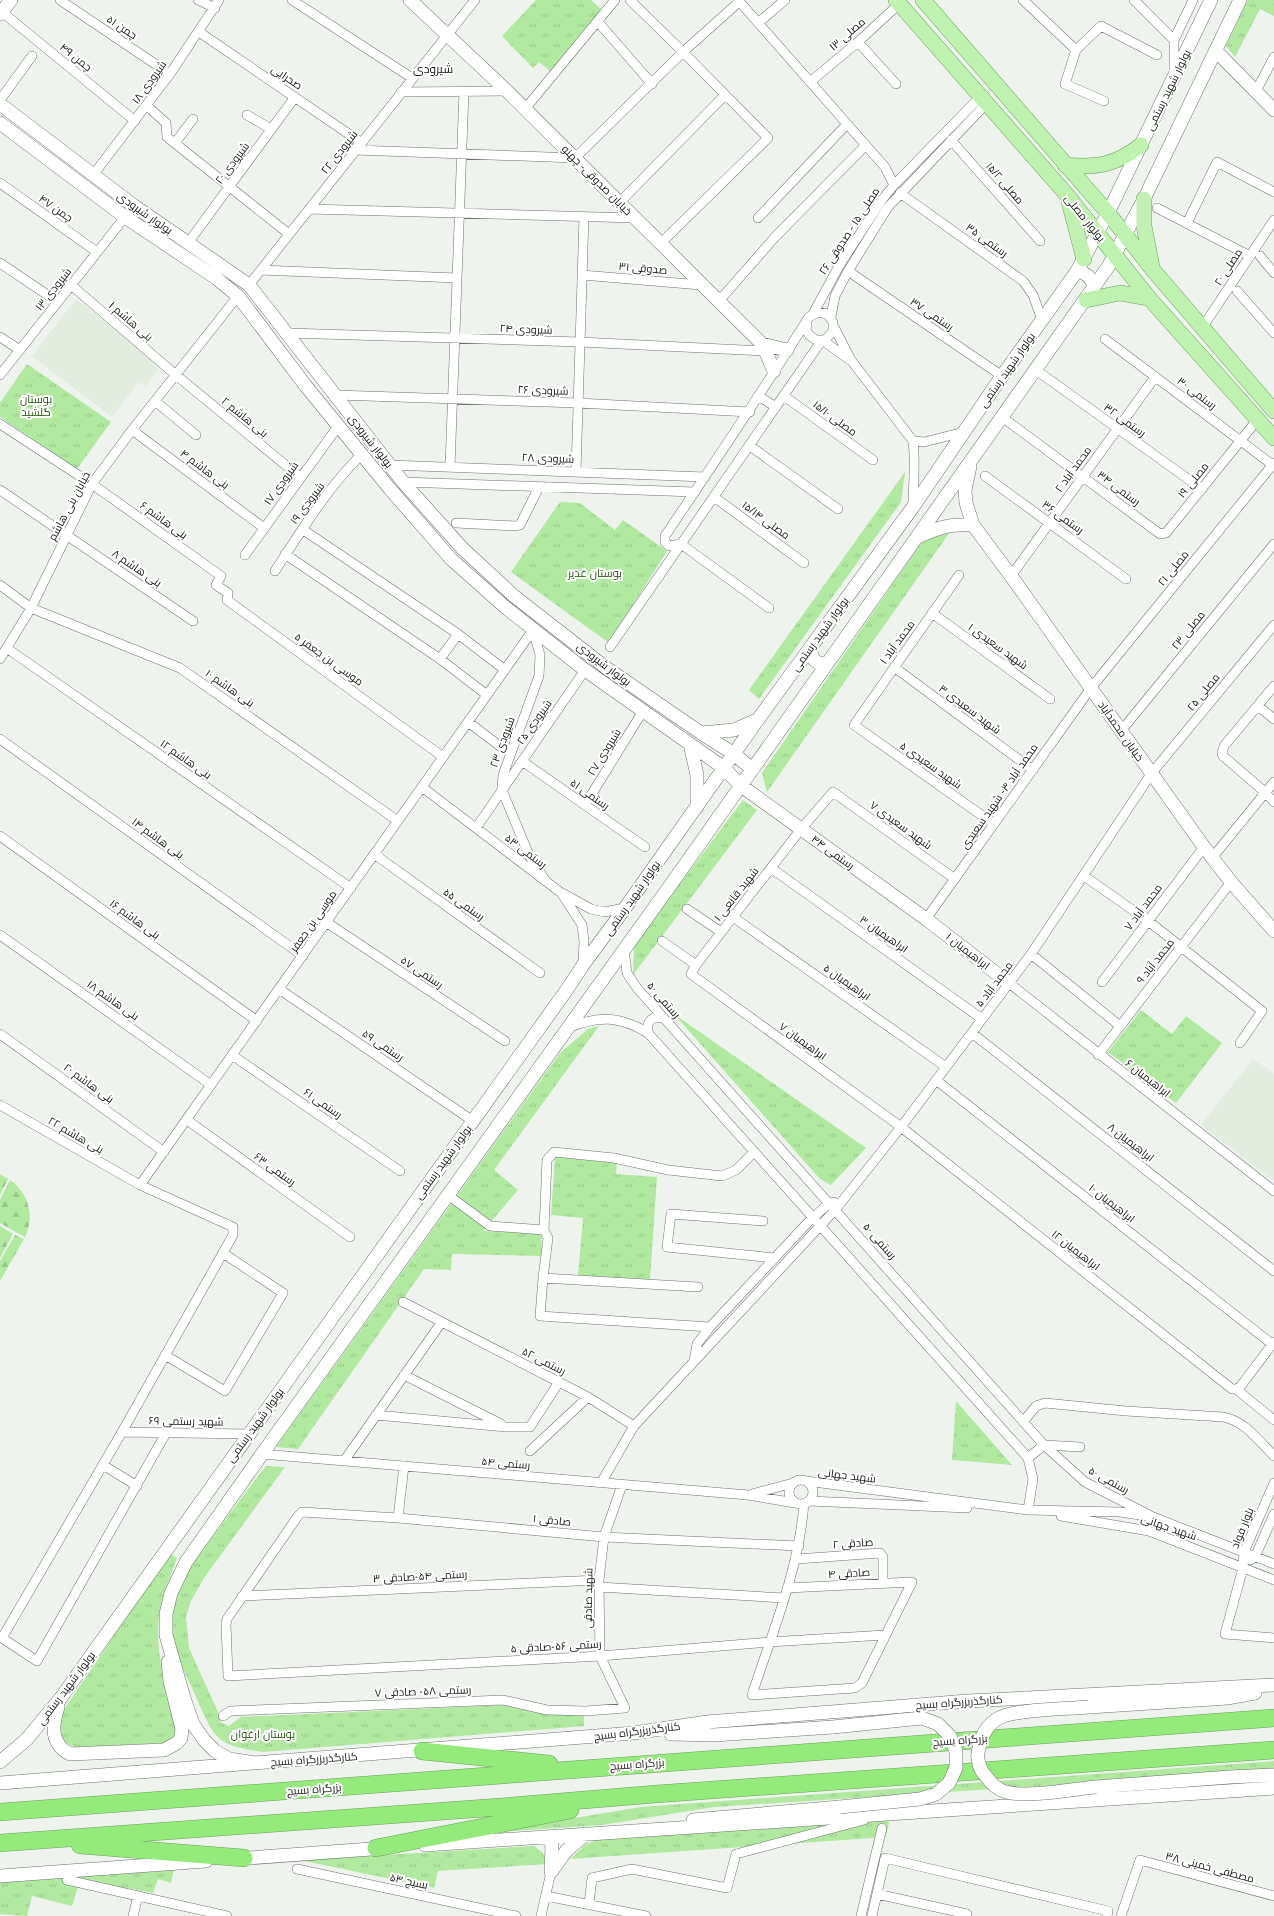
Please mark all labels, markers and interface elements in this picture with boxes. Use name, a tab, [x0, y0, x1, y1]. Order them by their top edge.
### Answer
street label: چمن ۵۱	[104, 13, 139, 42]
street label: مصلی ۱۳	[827, 15, 868, 54]
street label: چمن ۴۹	[57, 41, 94, 74]
street label: بولوار شهید رستمی	[1143, 48, 1194, 133]
street label: شیرودی ۱۸	[129, 58, 169, 106]
street label: صحرایی	[269, 62, 305, 92]
district label: شیرودی	[413, 62, 453, 76]
street label: شیرودی ۲۲	[318, 128, 360, 177]
street label: شیرودی ۲۰	[213, 140, 252, 187]
street label: خیابان صدوقی- چهنو	[559, 143, 634, 218]
street label: مصلی ۱۵/۲	[983, 160, 1026, 207]
street label: مصلی ۱۵ - صدوقی ۲۶	[816, 185, 882, 277]
street label: بولوار شیرودی	[115, 190, 175, 237]
street label: چمن ۴۷	[36, 192, 75, 225]
street label: بولوار مصلی	[1062, 192, 1108, 245]
street label: رستمی ۳۵	[963, 221, 1010, 260]
street label: مصلی ۲۰	[1212, 246, 1245, 288]
street label: صدوقی ۳۱	[618, 260, 668, 277]
street label: شیرودی ۱۳	[33, 265, 74, 313]
street label: رستمی ۳۷	[907, 295, 956, 334]
street label: بنی هاشم ۱	[105, 299, 155, 345]
street label: شیرودی ۲۴	[499, 322, 553, 337]
street label: بولوار شهید رستمی	[977, 330, 1038, 410]
street label: رستمی ۳۰	[1175, 374, 1219, 412]
street label: شیرودی ۲۶	[517, 383, 569, 398]
park label: بوستان گلشید	[20, 393, 52, 418]
street label: بنی هاشم ۲	[218, 395, 271, 441]
street label: مصلی ۱۵/۱۰	[810, 398, 859, 439]
street label: رستمی ۳۲	[1101, 401, 1148, 440]
street label: بولوار شیرودی	[346, 412, 396, 471]
street label: محمد آباد ۲	[1052, 444, 1094, 494]
street label: بنی هاشم ۴	[177, 447, 232, 493]
street label: شیرودی ۲۸	[522, 451, 574, 466]
street label: شیرودی ۱۷	[261, 459, 301, 507]
street label: مصلی ۱۹	[1175, 460, 1212, 501]
street label: رستمی ۳۴	[1095, 468, 1143, 509]
street label: خیابان بنی هاشم	[46, 469, 94, 544]
street label: شیرودی ۱۹	[287, 480, 327, 527]
street label: رستمی ۳۶	[1039, 498, 1086, 537]
street label: بنی هاشم ۶	[137, 499, 190, 543]
street label: مصلی ۱۵/۱۴	[739, 499, 792, 542]
street label: بنی هاشم ۸	[109, 547, 164, 591]
street label: مصلی ۲۱	[1155, 548, 1192, 589]
park label: بوستان غدیر	[567, 567, 622, 580]
street label: بولوار شهید رستمی	[789, 595, 852, 674]
street label: مصلی ۲۳	[1169, 608, 1208, 652]
street label: محمد آباد ۱	[877, 618, 917, 666]
street label: شهید سعیدی ۱	[966, 621, 1030, 672]
street label: موسی بن جعفر ۵	[292, 630, 365, 689]
street label: بولوار شیرودی	[574, 640, 633, 689]
street label: بنی هاشم ۱۰	[202, 667, 257, 711]
street label: مصلی ۲۵	[1184, 671, 1222, 714]
street label: شهید سعیدی ۳	[936, 682, 1003, 737]
street label: شیرودی ۲۵	[514, 697, 555, 747]
street label: خیابان محمدآباد	[1095, 699, 1146, 764]
street label: شیرودی ۲۳	[487, 715, 518, 769]
street label: شیرودی ۲۷	[585, 727, 624, 778]
street label: بنی هاشم ۱۲	[157, 737, 214, 783]
street label: شهید سعیدی ۵	[897, 739, 964, 792]
street label: محمد آباد ۳- شهید سعیدی	[958, 741, 1041, 851]
street label: رستمی ۵۱	[568, 776, 612, 813]
street label: شهید سعیدی ۷	[867, 799, 934, 852]
street label: بنی هاشم ۱۴	[129, 815, 186, 862]
street label: رستمی ۵۳	[502, 831, 549, 871]
street label: رستمی ۴۴	[809, 832, 857, 872]
street label: بولوار شهید رستمی	[602, 858, 663, 938]
street label: شهید قانعی ۱	[711, 865, 761, 924]
street label: محمد آباد ۷	[1122, 882, 1164, 932]
street label: رستمی ۵۵	[441, 885, 487, 923]
street label: موسی بن جعفر	[287, 888, 340, 955]
street label: بنی هاشم ۱۶	[106, 897, 162, 943]
street label: ابراهیمیان ۳	[857, 913, 910, 956]
street label: ابراهیمیان ۱	[943, 930, 992, 972]
street label: محمد آباد ۹	[1134, 936, 1176, 986]
street label: رستمی ۵۷	[398, 954, 445, 991]
street label: محمد آباد ۵	[973, 959, 1015, 1009]
street label: ابراهیمیان ۵	[821, 961, 873, 1003]
street label: بنی هاشم ۱۸	[84, 978, 141, 1024]
street label: رستمی ۵۰	[644, 979, 683, 1021]
street label: ابراهیمیان ۷	[777, 1020, 829, 1063]
street label: رستمی ۵۹	[360, 1027, 406, 1064]
street label: ابراهیمیان ۶	[1123, 1057, 1173, 1100]
street label: بنی هاشم ۲۰	[60, 1061, 116, 1107]
street label: رستمی ۶۱	[301, 1085, 345, 1121]
street label: بنی هاشم ۲۲	[45, 1114, 106, 1157]
street label: ابراهیمیان ۸	[1105, 1120, 1156, 1165]
street label: بولوار شهید رستمی	[412, 1123, 475, 1202]
street label: رستمی ۶۳	[251, 1150, 298, 1189]
street label: ابراهیمیان ۱۰	[1086, 1181, 1137, 1225]
street label: رستمی ۵۰	[860, 1220, 899, 1262]
street label: ابراهیمیان ۱۲	[1049, 1228, 1102, 1273]
street label: رستمی ۵۲	[520, 1345, 568, 1378]
street label: بولوار شهید رستمی	[224, 1386, 287, 1465]
street label: شهید رستمی ۶۹	[148, 1414, 224, 1429]
street label: رستمی ۵۴	[481, 1455, 531, 1472]
street label: رستمی ۵۰	[1086, 1464, 1131, 1497]
street label: شهید جهانی	[817, 1466, 876, 1485]
street label: بلوار فواد	[1228, 1506, 1257, 1551]
street label: صادقی ۱	[532, 1512, 572, 1529]
street label: شهید جهانی	[1139, 1512, 1198, 1543]
street label: صادقی ۲	[832, 1536, 874, 1551]
street label: صادقی ۴	[828, 1566, 870, 1581]
street label: رستمی ۵۴-صادقی ۳	[372, 1568, 468, 1585]
street label: شهید صادقی	[581, 1568, 596, 1628]
street label: رستمی ۵۶-صادقی ۵	[510, 1638, 602, 1655]
street label: بولوار شهید رستمی	[35, 1649, 98, 1728]
street label: رستمی ۵۸- صادقی ۷	[374, 1683, 472, 1700]
street label: کنارگذربزرگراه بسیج	[915, 1693, 1003, 1713]
street label: کنارگذربزرگراه بسیج	[593, 1720, 681, 1744]
park label: بوستان ارغوان	[231, 1728, 295, 1741]
street label: بزرگراه بسیج	[932, 1732, 988, 1750]
street label: کنارگذربزرگراه بسیج	[270, 1750, 358, 1770]
street label: بزرگراه بسیج	[609, 1756, 665, 1774]
street label: بزرگراه بسیج	[286, 1781, 342, 1799]
street label: مصطفی خمینی ۳۸	[1164, 1849, 1256, 1886]
street label: بسیج ۵۴	[388, 1871, 429, 1893]

